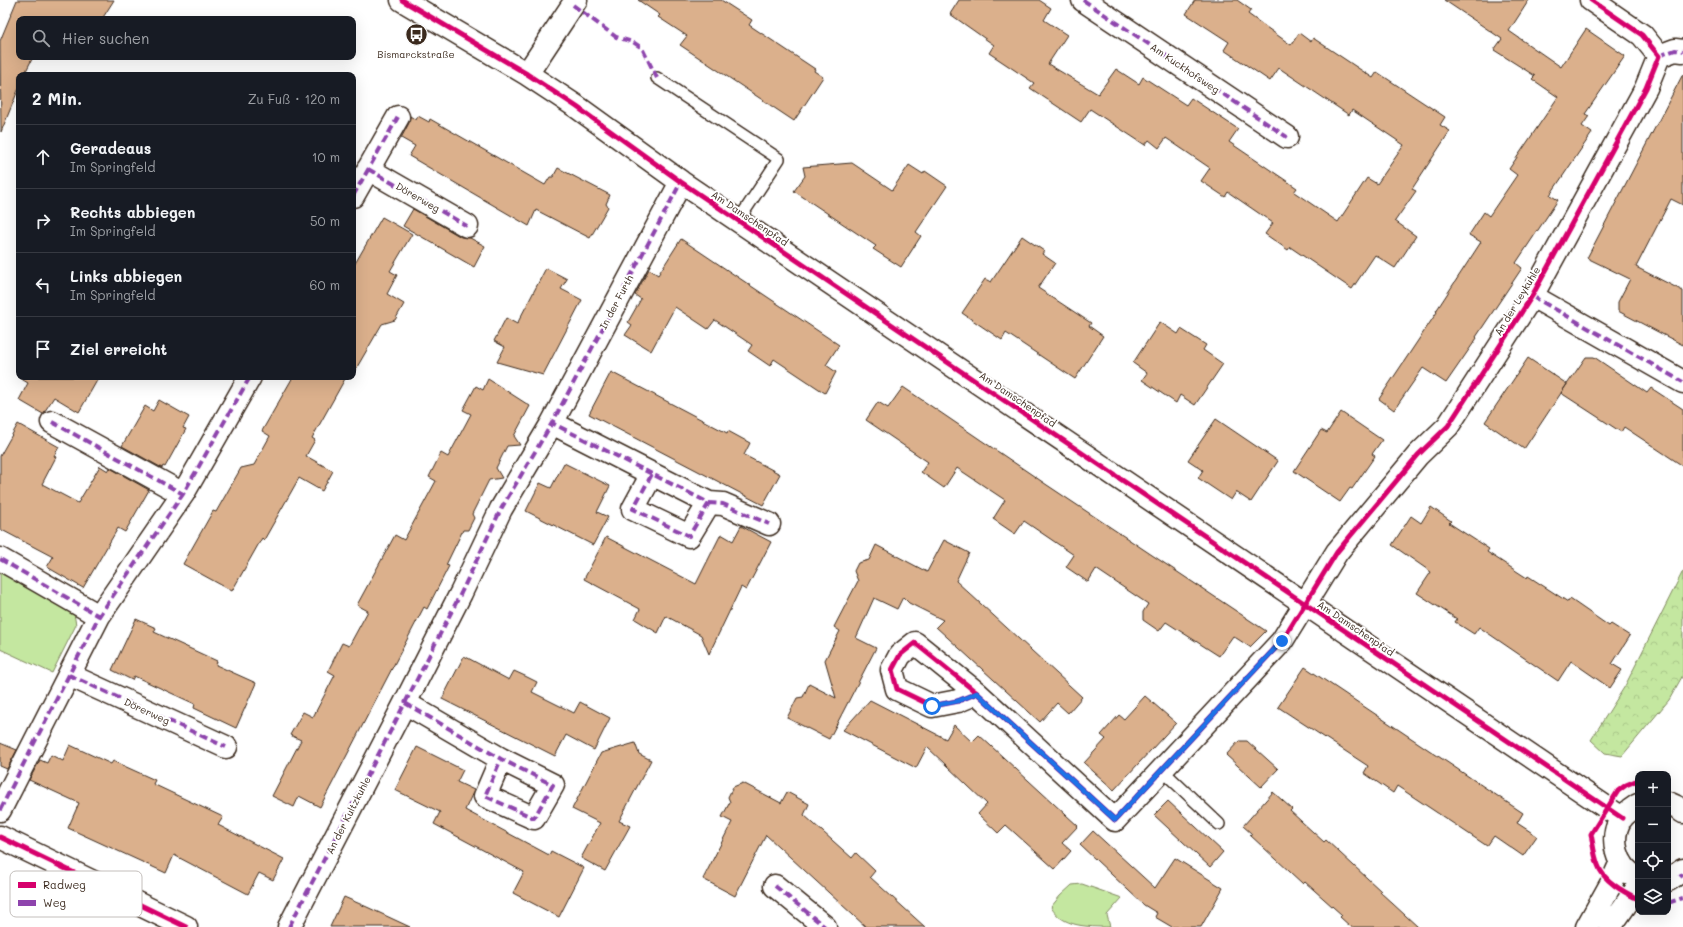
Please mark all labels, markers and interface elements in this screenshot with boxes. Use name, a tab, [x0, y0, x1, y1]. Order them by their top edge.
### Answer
search box	[16, 16, 356, 60]
bus stop icon: Bismarckstraße	[403, 21, 429, 47]
icon: search	[30, 27, 52, 49]
text: Hier suchen	[62, 28, 149, 48]
street label: Am Kuckhofsweg	[1148, 40, 1223, 97]
place label: Bismarckstraße	[377, 47, 455, 61]
text: 2 Min.	[32, 87, 82, 109]
text: Zu Fuß · 120 m	[248, 90, 340, 107]
text: Geradeaus	[70, 138, 151, 158]
icon: ahead	[32, 146, 54, 168]
text: 10 m	[312, 148, 340, 165]
text: Im Springfeld	[70, 158, 155, 175]
street label: Dörerweg	[393, 179, 443, 215]
street label: Am Damschenpfad	[709, 187, 791, 249]
text: Rechts abbiegen	[70, 202, 195, 222]
icon: right	[32, 210, 54, 232]
text: 50 m	[310, 212, 340, 229]
text: Im Springfeld	[70, 222, 155, 239]
street label: An der Leykuhle	[1491, 264, 1543, 338]
text: Links abbiegen	[70, 266, 182, 286]
street label: In der Furth	[596, 272, 636, 332]
icon: left	[32, 274, 54, 296]
text: 60 m	[310, 276, 340, 293]
text: Im Springfeld	[70, 286, 155, 303]
icon: arrive	[32, 338, 54, 360]
text: Ziel erreicht	[70, 339, 167, 359]
street label: Am Damschenpfad	[977, 368, 1059, 430]
street label: Am Damschenpfad	[1315, 597, 1397, 659]
route end	[1273, 632, 1291, 650]
street label: Dörerweg	[122, 694, 172, 728]
route start	[923, 697, 941, 715]
map controls	[1635, 771, 1671, 915]
button: +	[1635, 771, 1671, 807]
street label: An der Kultzkuhle	[322, 774, 374, 856]
button: −	[1635, 807, 1671, 843]
button: locate	[1635, 843, 1671, 879]
legend	[10, 871, 142, 917]
text: Radweg	[43, 877, 86, 892]
button: layers	[1635, 879, 1671, 915]
text: Weg	[43, 895, 66, 910]

